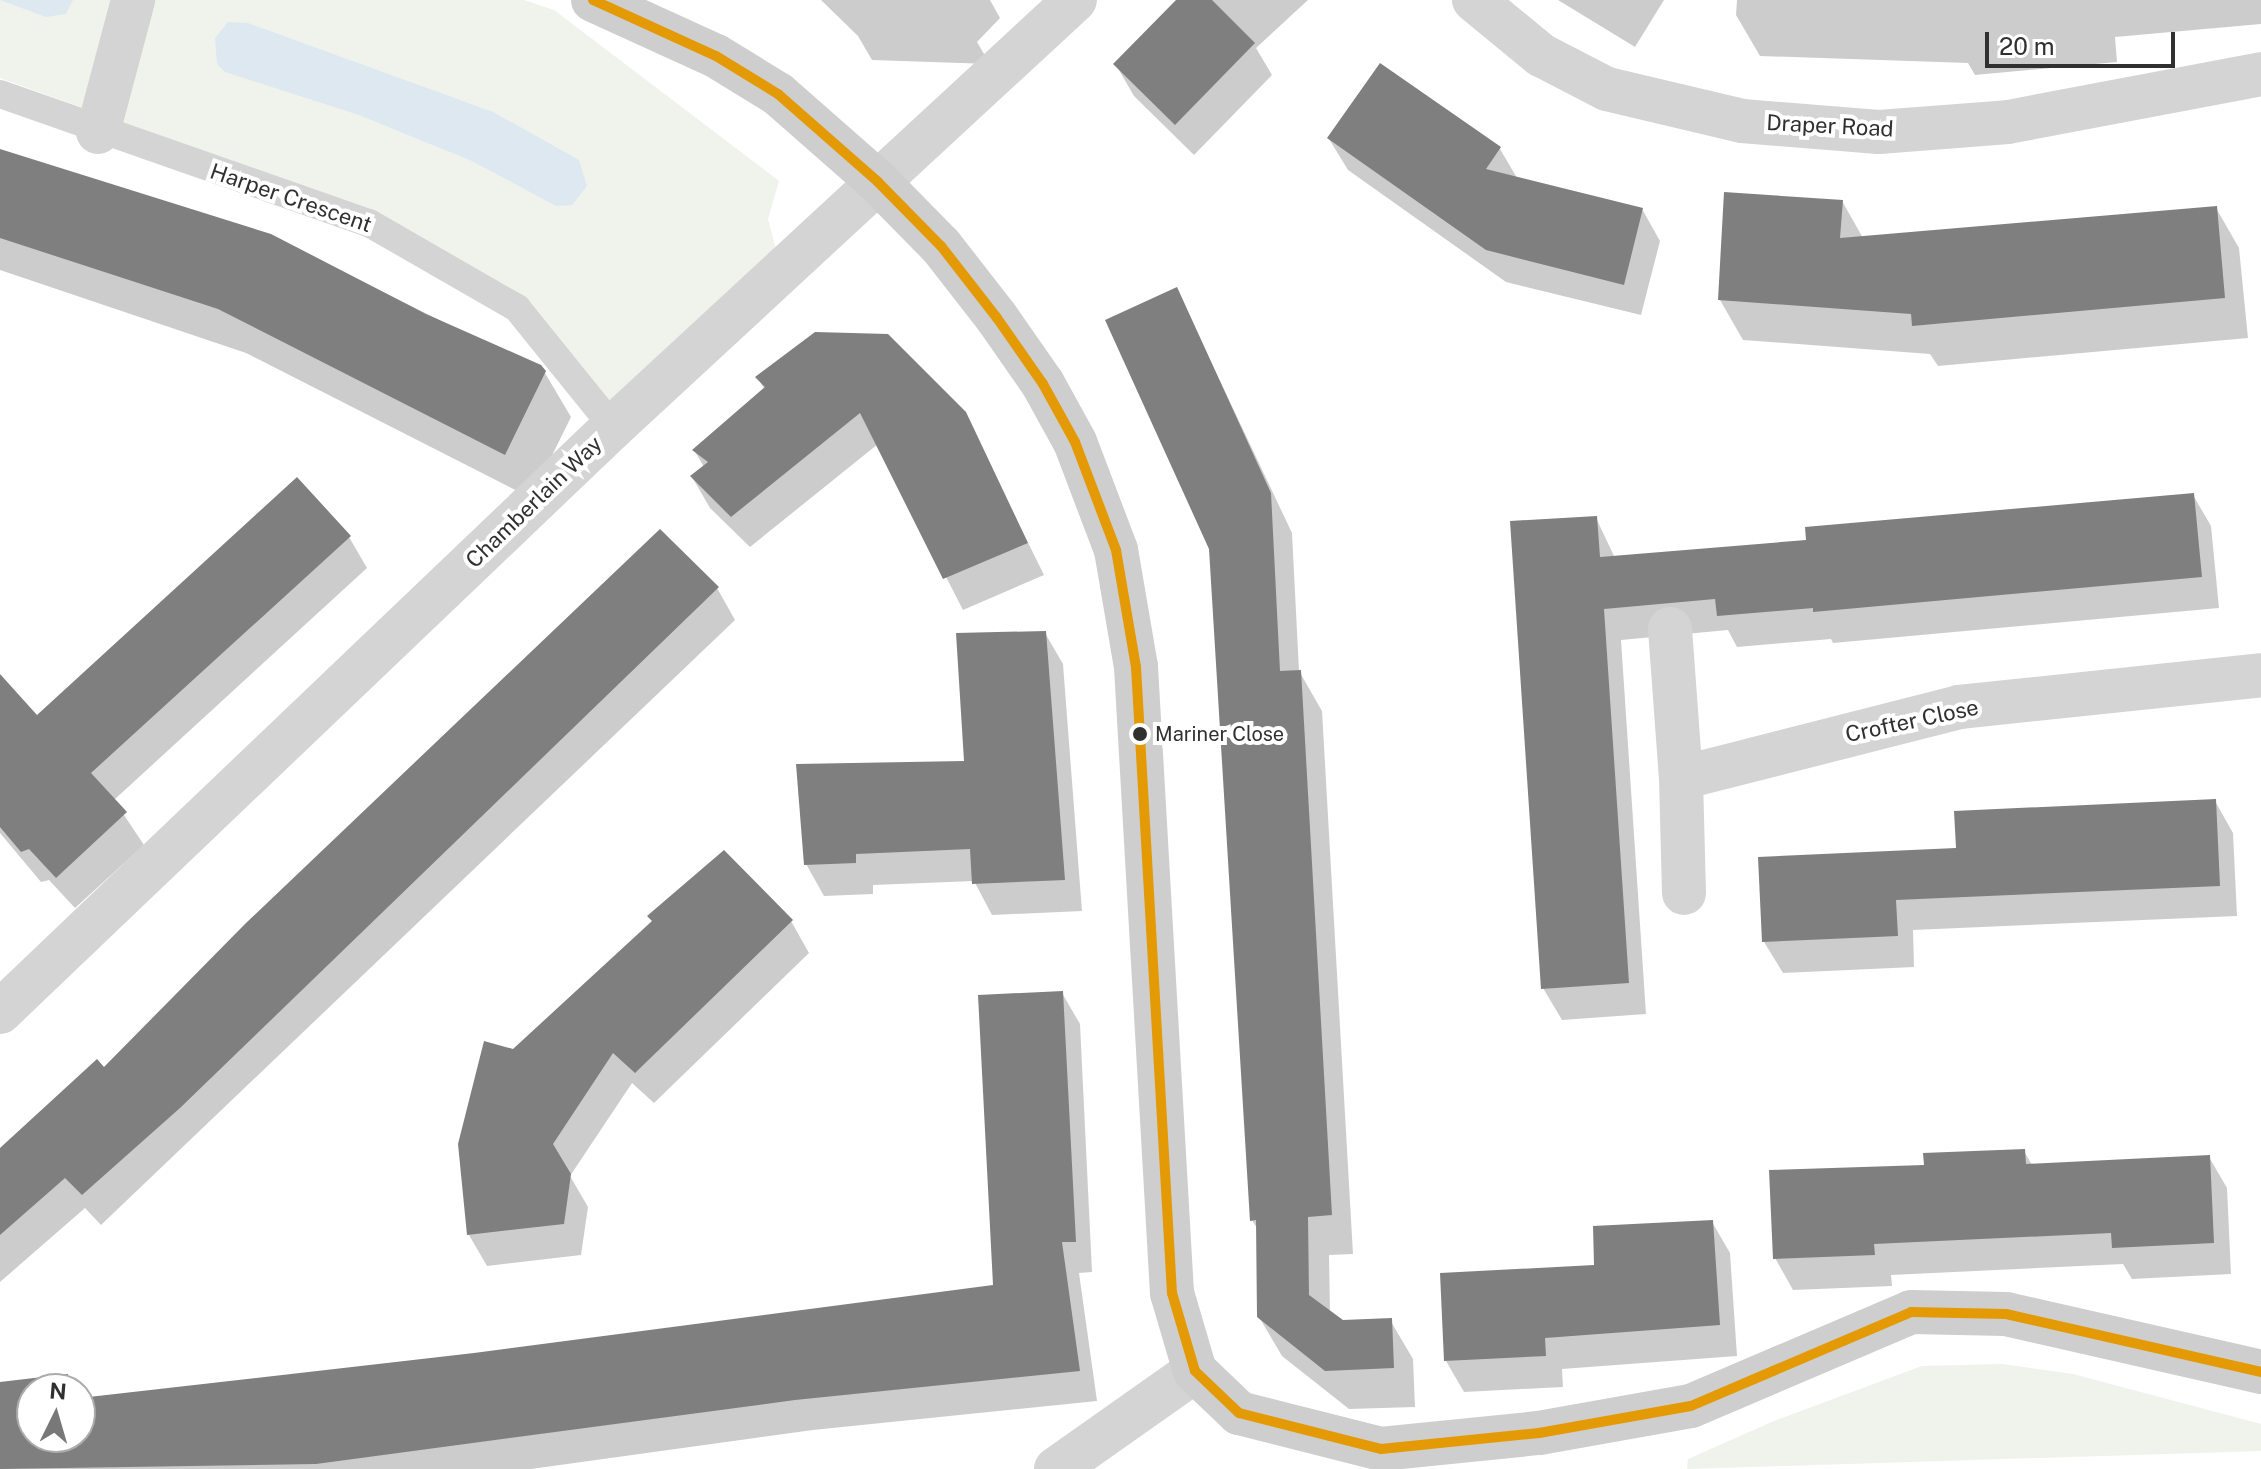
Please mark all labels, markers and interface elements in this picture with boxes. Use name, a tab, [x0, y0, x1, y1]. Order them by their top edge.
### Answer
scale bar	[1989, 16, 2179, 66]
text: 20 m	[1999, 32, 2055, 60]
street label: Draper Road	[1766, 109, 1894, 143]
street label: Harper Crescent	[207, 158, 375, 238]
street label: Chamberlain Way	[460, 430, 608, 574]
street label: Crofter Close	[1843, 694, 1981, 748]
place label: Mariner Close	[1155, 722, 1284, 746]
marker: Mariner Close	[1132, 726, 1148, 742]
north arrow	[16, 1373, 96, 1453]
text: N	[48, 1377, 68, 1405]

